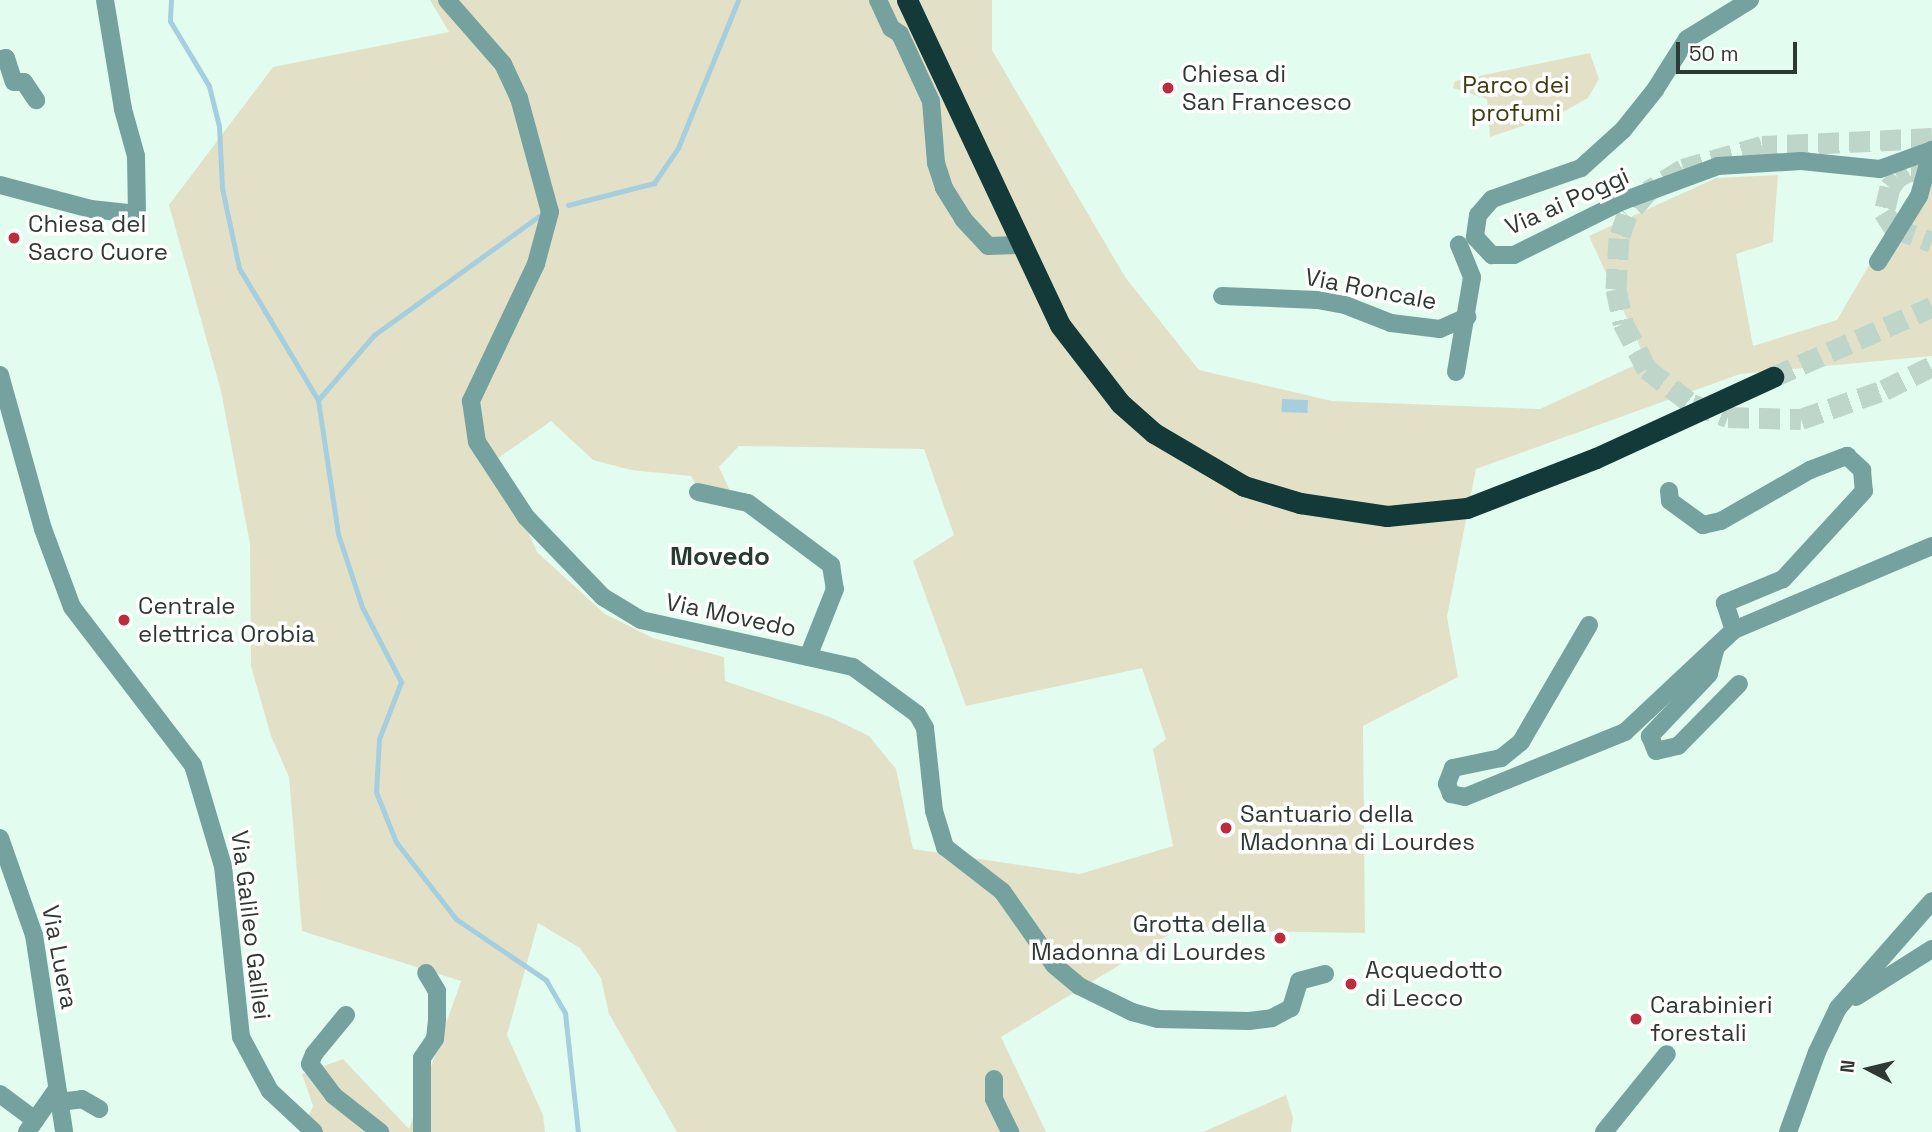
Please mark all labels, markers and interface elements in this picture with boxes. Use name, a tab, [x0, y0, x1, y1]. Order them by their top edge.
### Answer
scale bar	[1680, 28, 1801, 72]
text: 50 m	[1689, 40, 1739, 67]
place label: Chiesa di San Francesco	[1182, 60, 1352, 116]
park label: Parco dei profumi	[1462, 71, 1570, 127]
marker: Chiesa di San Francesco	[1160, 80, 1176, 96]
street label: Via ai Poggi	[1501, 161, 1633, 241]
place label: Chiesa del Sacro Cuore	[28, 210, 168, 266]
marker: Chiesa del Sacro Cuore	[6, 230, 22, 246]
street label: Via Roncale	[1303, 262, 1439, 316]
district label: Movedo	[670, 541, 770, 573]
street label: Via Movedo	[663, 587, 799, 643]
place label: Centrale elettrica Orobia	[138, 592, 315, 648]
marker: Centrale elettrica Orobia	[116, 612, 132, 628]
place label: Santuario della Madonna di Lourdes	[1240, 800, 1475, 856]
marker: Santuario della Madonna di Lourdes	[1218, 820, 1234, 836]
street label: Via Galileo Galilei	[225, 829, 277, 1021]
street label: Via Luera	[36, 903, 84, 1011]
place label: Grotta della Madonna di Lourdes	[1031, 910, 1266, 966]
marker: Grotta della Madonna di Lourdes	[1272, 930, 1288, 946]
place label: Acquedotto di Lecco	[1365, 956, 1503, 1012]
marker: Acquedotto di Lecco	[1343, 976, 1359, 992]
place label: Carabinieri forestali	[1650, 991, 1773, 1047]
marker: Carabinieri forestali	[1628, 1011, 1644, 1027]
north arrow	[1834, 1034, 1904, 1104]
text: N	[1834, 1059, 1861, 1074]

